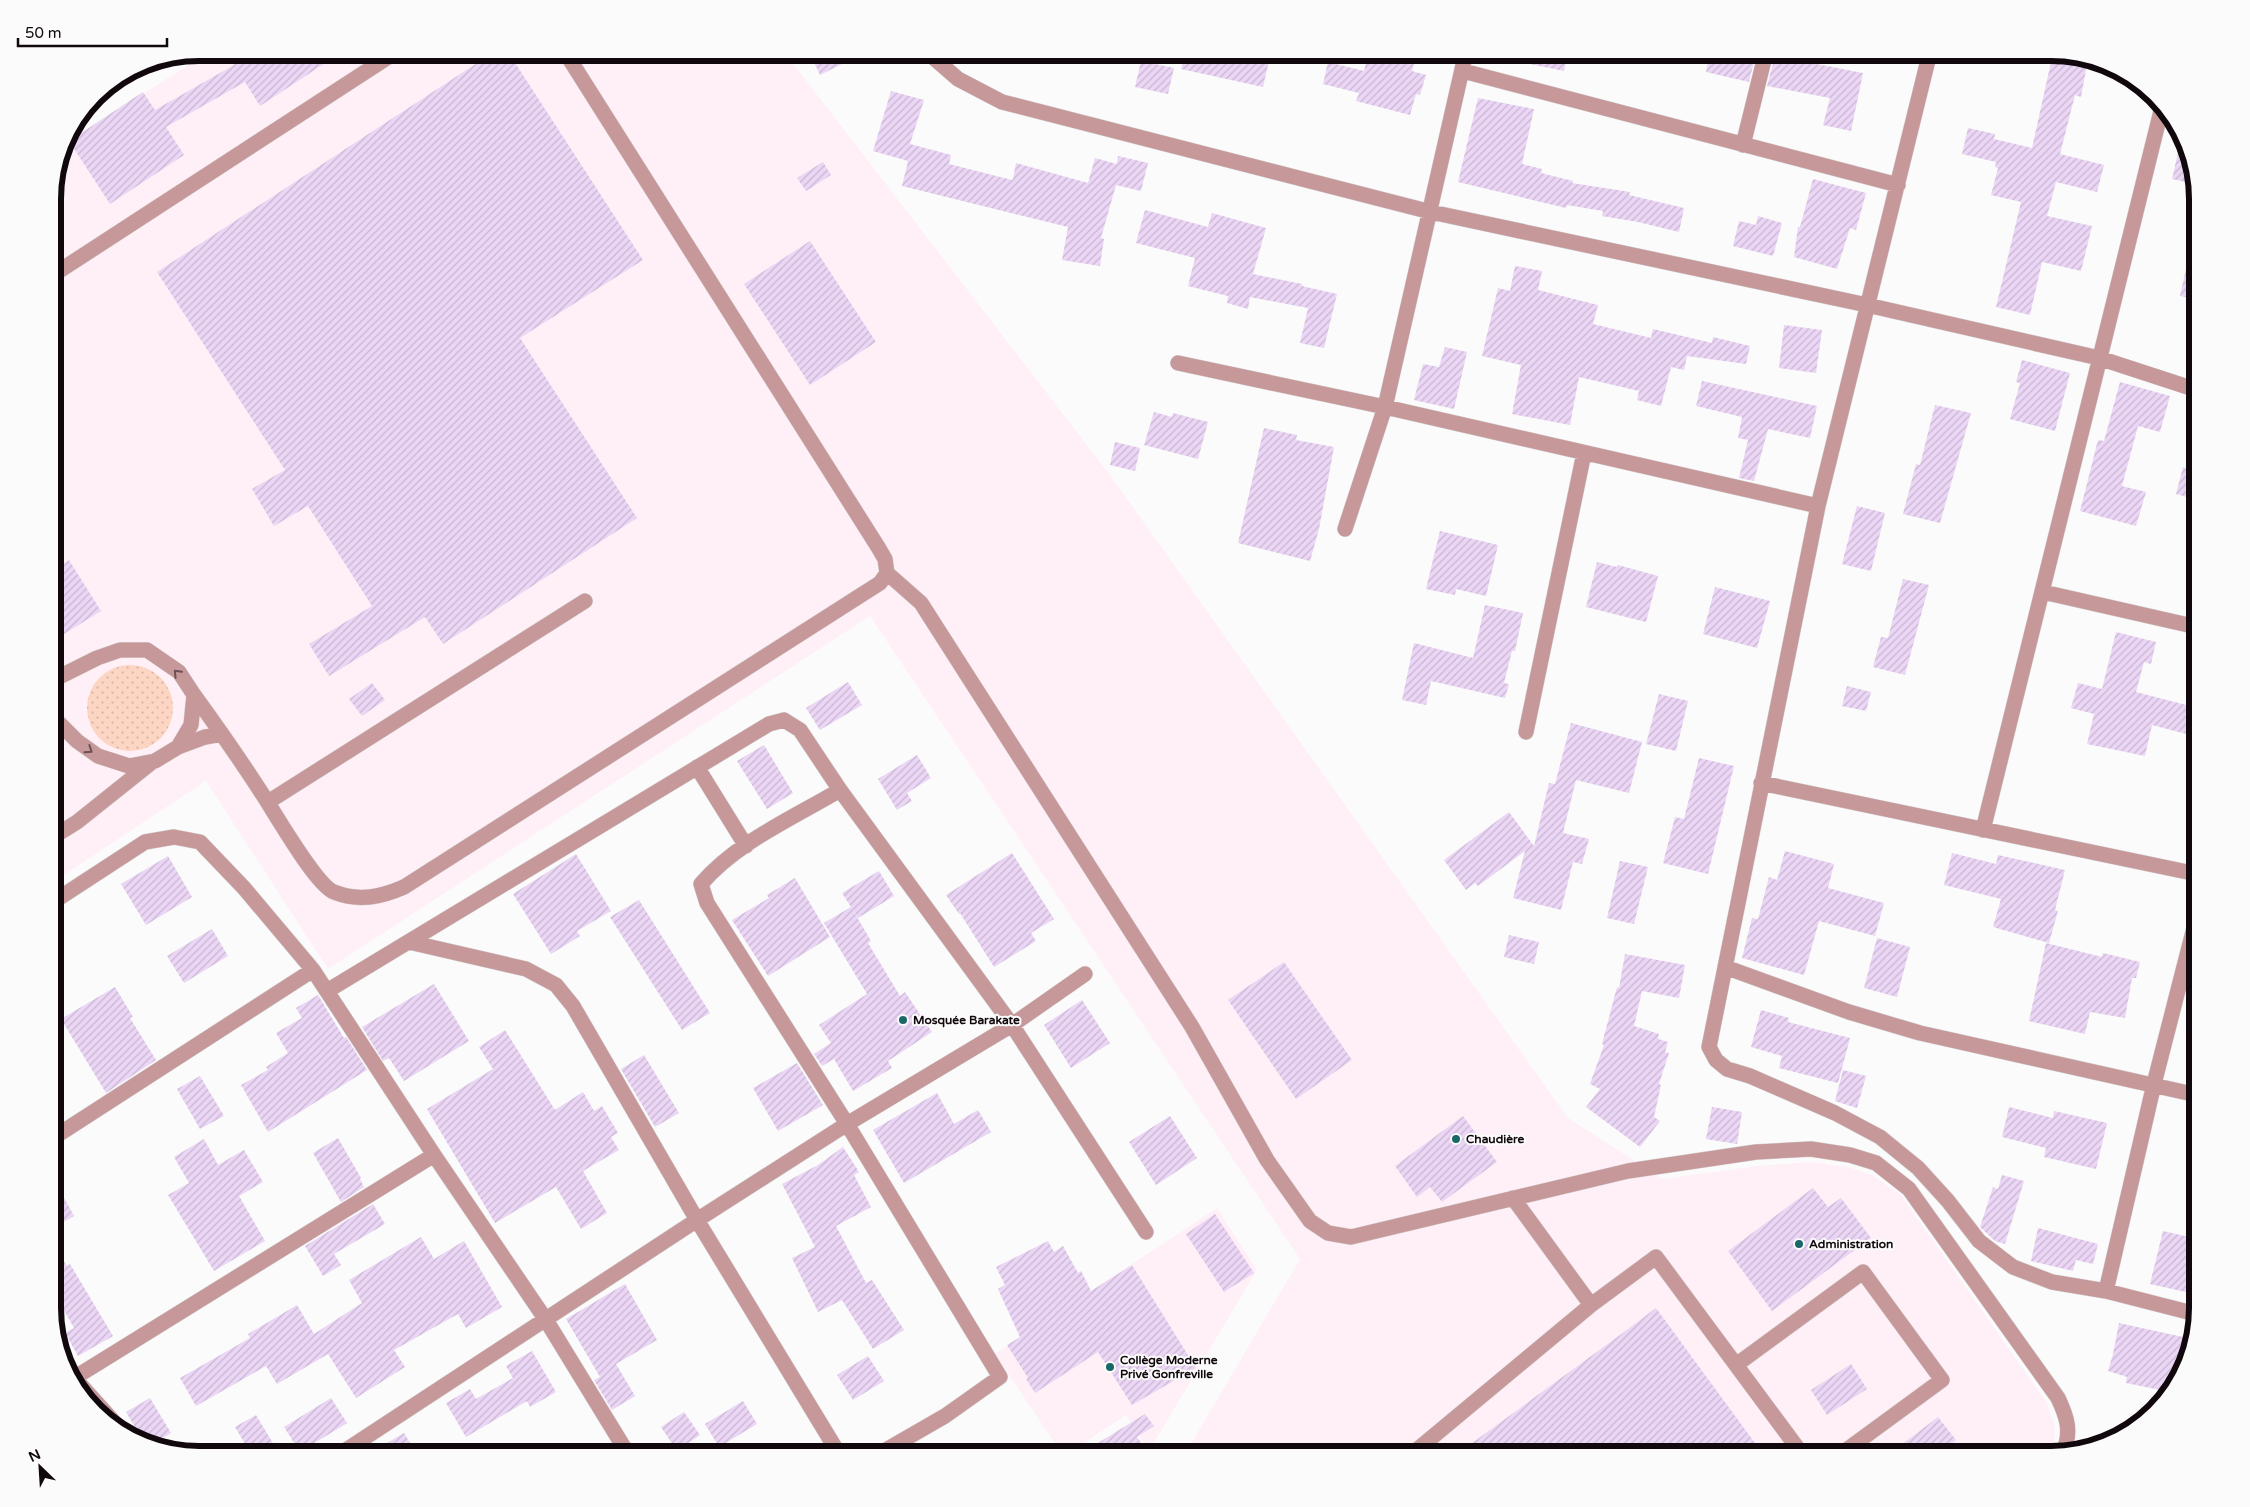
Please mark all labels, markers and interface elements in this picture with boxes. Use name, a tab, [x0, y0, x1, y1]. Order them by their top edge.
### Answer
scale bar	[18, 15, 166, 47]
text: 50 m	[25, 24, 62, 42]
one-way arrow	[174, 670, 183, 679]
one-way arrow	[84, 743, 93, 753]
place label: Mosquée Barakate	[913, 1013, 1020, 1028]
marker: Mosquée Barakate	[897, 1014, 909, 1026]
place label: Chaudière	[1466, 1132, 1524, 1146]
marker: Chaudière	[1450, 1133, 1462, 1145]
place label: Administration	[1809, 1237, 1893, 1251]
marker: Administration	[1793, 1238, 1805, 1250]
place label: Collège Moderne Privé Gonfreville	[1120, 1353, 1218, 1381]
marker: Collège Moderne Privé Gonfreville	[1104, 1361, 1116, 1373]
north arrow	[15, 1442, 65, 1492]
text: N	[26, 1446, 43, 1466]

